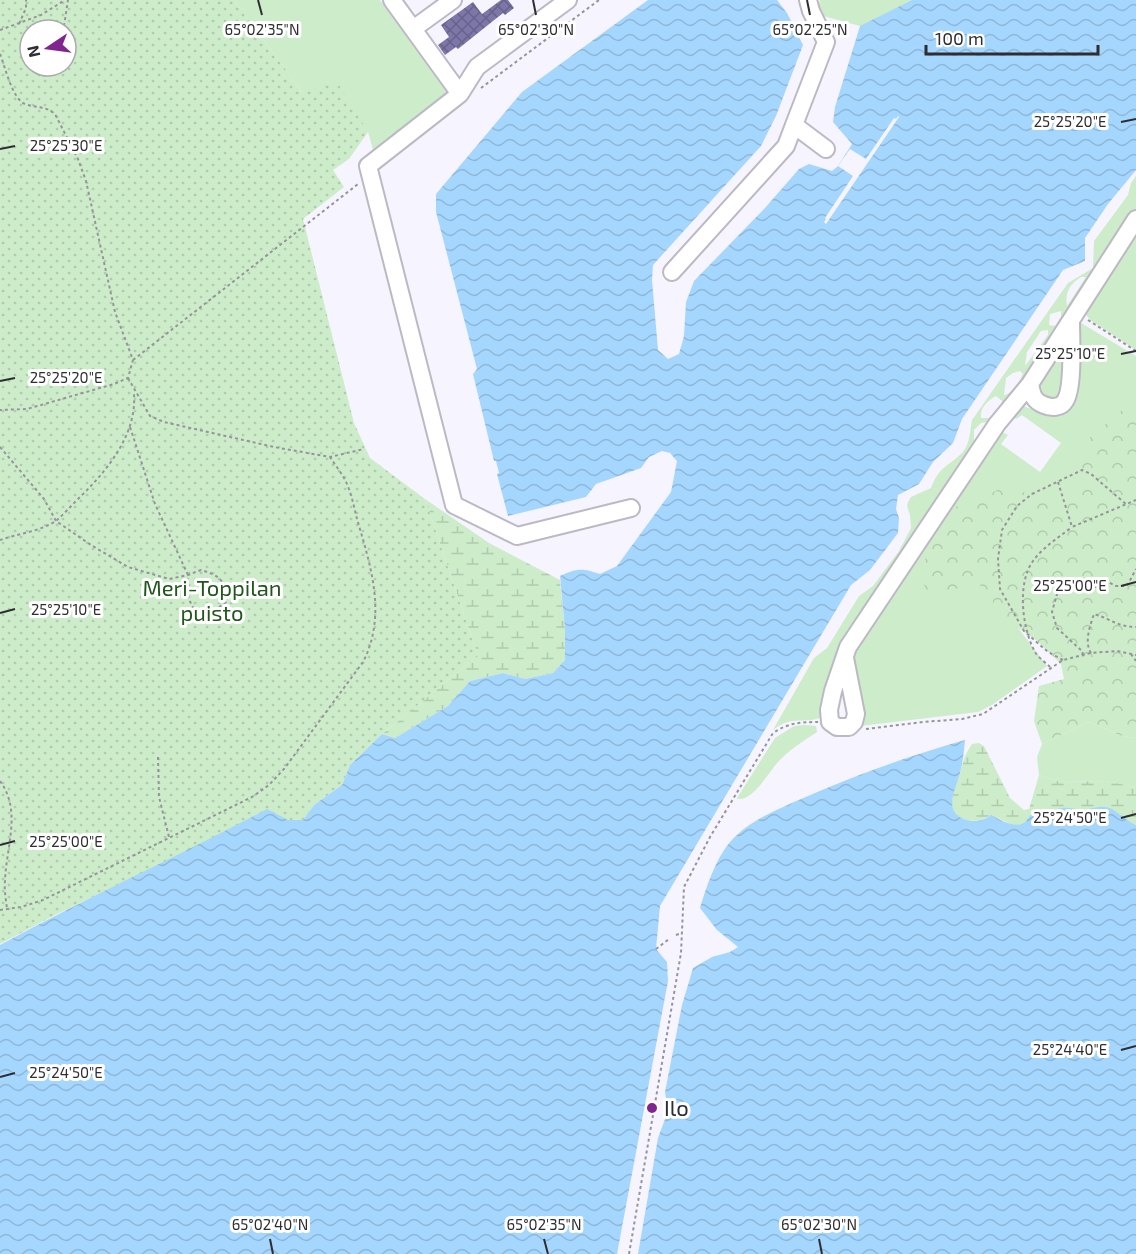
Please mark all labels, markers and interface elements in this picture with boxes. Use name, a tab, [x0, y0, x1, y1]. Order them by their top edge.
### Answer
north arrow	[18, 18, 78, 78]
scale bar	[926, 18, 1098, 56]
text: 65°02'35"N	[225, 20, 299, 38]
text: 65°02'30"N	[498, 20, 574, 38]
text: 65°02'25"N	[772, 20, 848, 38]
text: 100 m	[935, 27, 984, 49]
text: N	[22, 44, 43, 59]
text: 25°25'20"E	[1034, 112, 1106, 130]
text: 25°25'30"E	[30, 136, 102, 154]
text: 25°25'10"E	[1035, 344, 1105, 362]
text: 25°25'20"E	[30, 368, 102, 386]
park label: Meri-Toppilan puisto	[142, 574, 282, 625]
text: 25°25'00"E	[1033, 576, 1107, 594]
text: 25°25'10"E	[31, 600, 101, 618]
text: 25°24'50"E	[1033, 808, 1107, 826]
text: 25°25'00"E	[29, 832, 103, 850]
text: 25°24'40"E	[1033, 1040, 1107, 1058]
text: 25°24'50"E	[29, 1063, 103, 1081]
place label: Ilo	[664, 1094, 689, 1120]
marker: Ilo	[645, 1101, 659, 1115]
text: 65°02'40"N	[232, 1215, 308, 1233]
text: 65°02'35"N	[507, 1215, 581, 1233]
text: 65°02'30"N	[781, 1215, 857, 1233]

